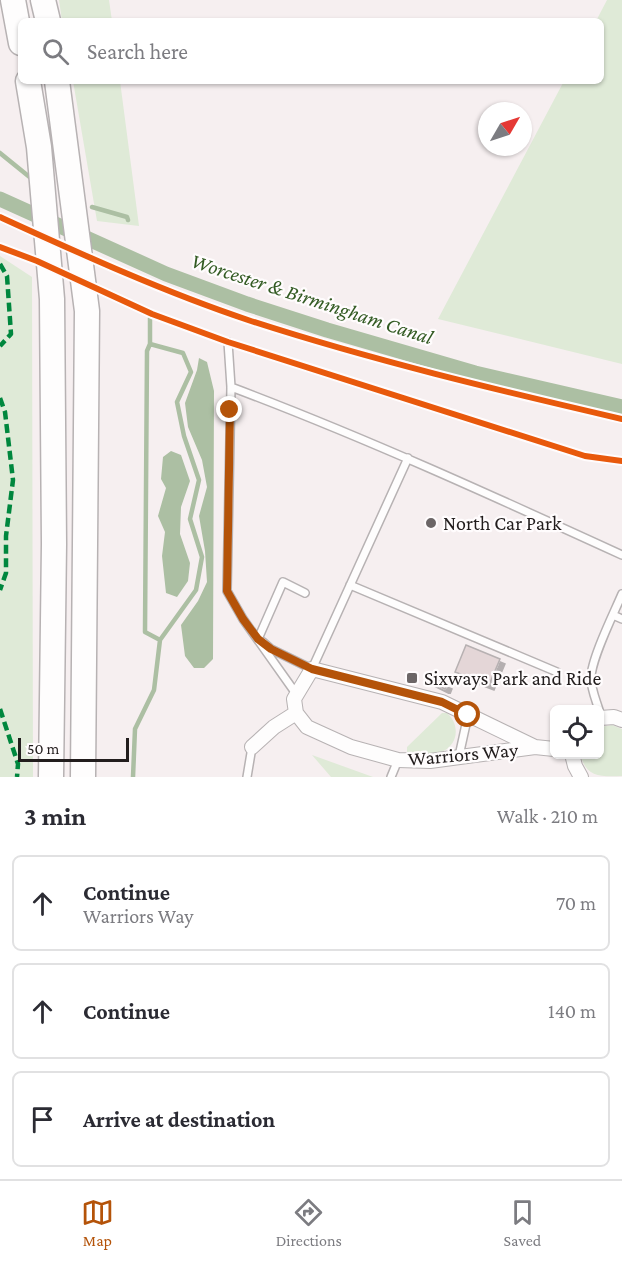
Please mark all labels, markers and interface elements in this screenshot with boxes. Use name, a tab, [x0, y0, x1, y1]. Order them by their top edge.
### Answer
search box	[18, 18, 604, 84]
icon: search	[39, 35, 72, 68]
text: Search here	[87, 39, 188, 64]
north arrow	[478, 102, 532, 156]
water label: Worcester & Birmingham Canal	[188, 249, 437, 350]
route end	[216, 396, 242, 422]
place label: North Car Park	[443, 512, 562, 534]
marker: North Car Park	[424, 516, 438, 530]
place label: Sixways Park and Ride	[424, 667, 602, 690]
marker: Sixways Park and Ride	[405, 671, 419, 685]
route start	[454, 701, 480, 727]
map controls	[550, 705, 604, 759]
button: locate	[550, 705, 604, 759]
scale bar	[18, 735, 129, 762]
street label: Warriors Way	[407, 738, 520, 771]
text: 50 m	[27, 740, 59, 757]
text: 3 min	[24, 802, 86, 831]
text: Walk · 210 m	[497, 805, 598, 827]
text: Continue	[83, 880, 170, 905]
icon: ahead	[26, 887, 59, 920]
text: 70 m	[556, 892, 596, 914]
text: Warriors Way	[83, 905, 194, 927]
icon: ahead	[26, 995, 59, 1028]
text: Continue	[83, 999, 170, 1024]
text: 140 m	[548, 1000, 596, 1022]
icon: arrive	[26, 1103, 59, 1136]
text: Arrive at destination	[83, 1107, 275, 1132]
tab: Map	[81, 1196, 114, 1249]
tab: Directions	[276, 1196, 342, 1249]
tab: Saved	[504, 1196, 541, 1249]

